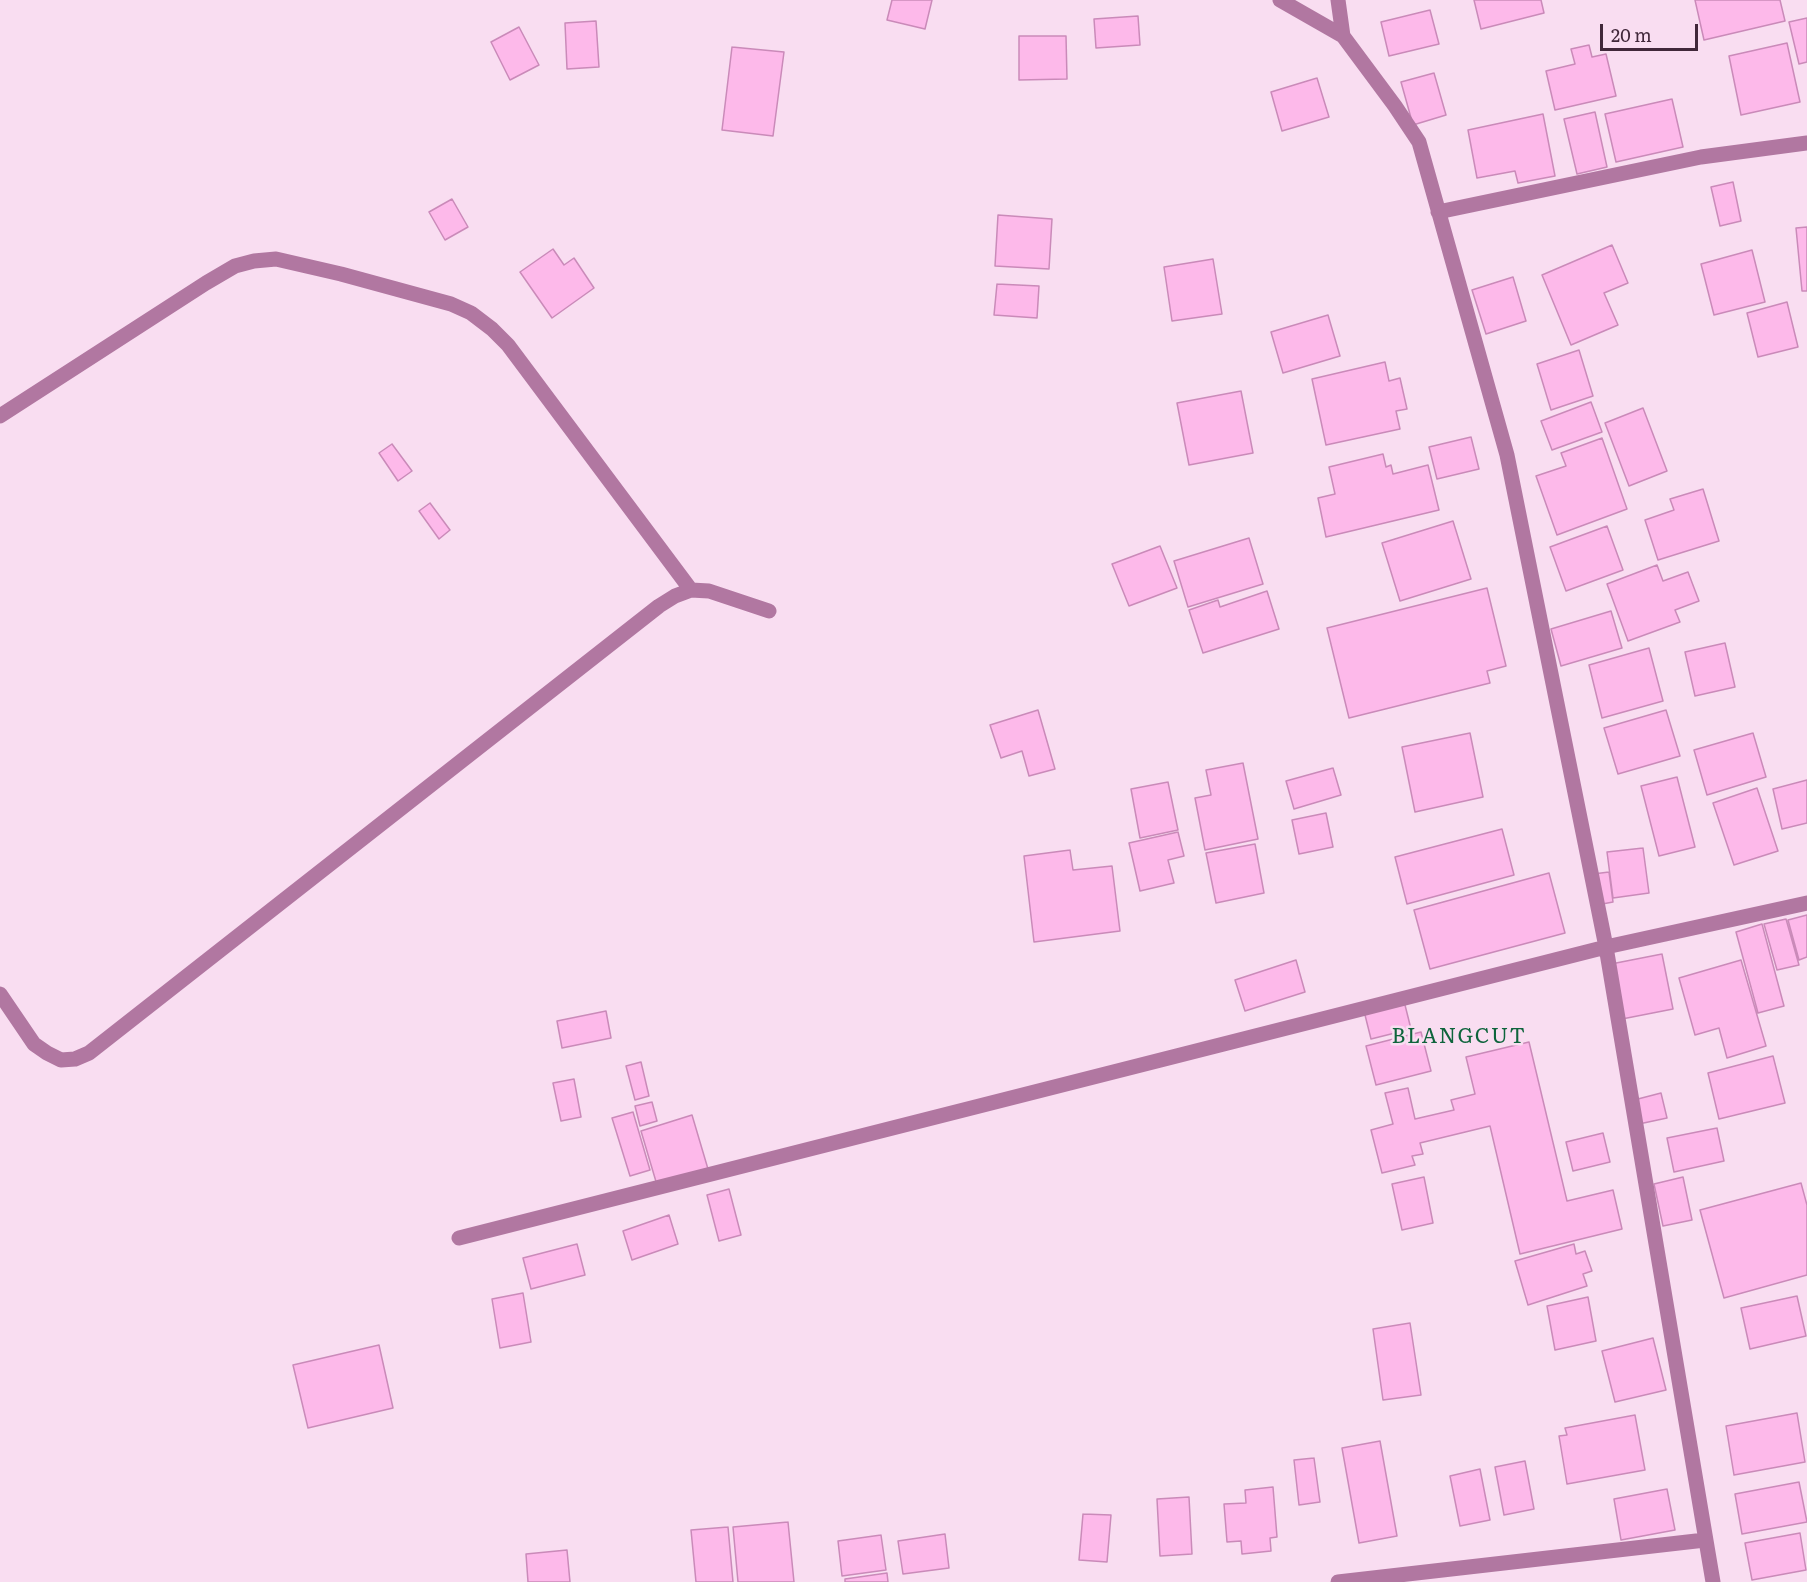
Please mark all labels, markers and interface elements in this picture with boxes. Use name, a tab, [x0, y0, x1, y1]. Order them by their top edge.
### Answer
scale bar	[1603, 12, 1700, 50]
text: 20 m	[1611, 21, 1652, 48]
district label: BLANGCUT	[1392, 1024, 1526, 1050]

